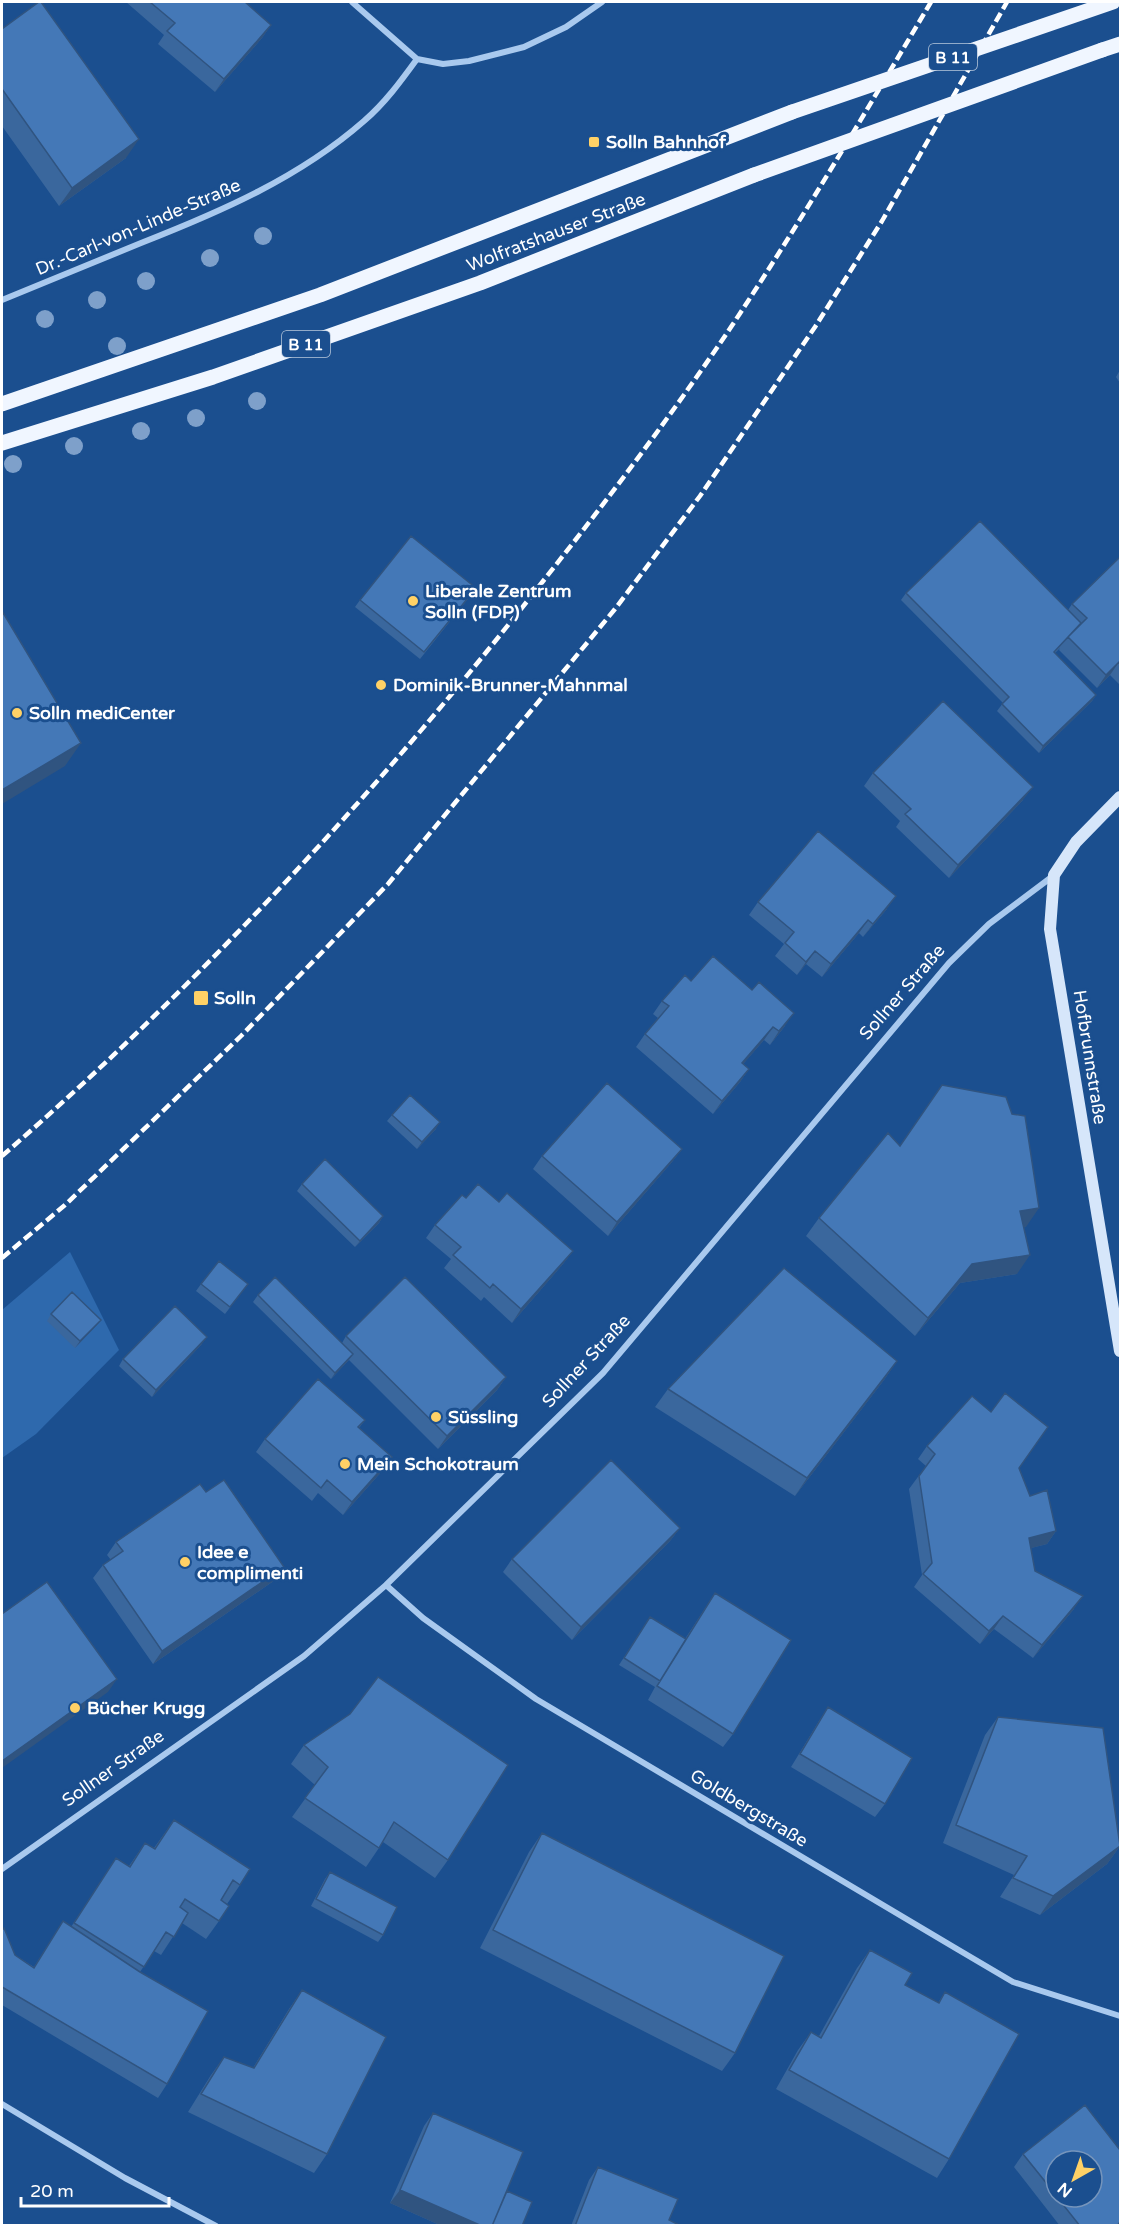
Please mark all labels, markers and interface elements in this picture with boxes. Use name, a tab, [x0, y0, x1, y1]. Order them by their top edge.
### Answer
road number: B 11	[929, 44, 977, 70]
place label: Solln Bahnhof	[606, 131, 727, 153]
marker: Solln Bahnhof	[587, 135, 601, 149]
street label: Dr.-Carl-von-Linde-Straße	[32, 174, 244, 280]
street label: Wolfratshauser Straße	[463, 188, 649, 276]
road number: B 11	[282, 331, 330, 357]
place label: Liberale Zentrum Solln (FDP)	[425, 580, 571, 623]
marker: Liberale Zentrum Solln (FDP)	[406, 594, 420, 608]
place label: Dominik-Brunner-Mahnmal	[393, 674, 628, 696]
marker: Dominik-Brunner-Mahnmal	[374, 678, 388, 692]
place label: Solln mediCenter	[29, 702, 176, 724]
marker: Solln mediCenter	[10, 706, 24, 720]
street label: Sollner Straße	[855, 940, 949, 1044]
place label: Solln	[214, 987, 256, 1009]
street label: Hofbrunnstraße	[1069, 988, 1111, 1126]
marker: Solln	[192, 989, 210, 1007]
street label: Sollner Straße	[537, 1310, 635, 1412]
place label: Süssling	[448, 1406, 518, 1428]
marker: Süssling	[429, 1410, 443, 1424]
place label: Mein Schokotraum	[357, 1453, 519, 1475]
marker: Mein Schokotraum	[338, 1457, 352, 1471]
place label: Idee e complimenti	[197, 1541, 303, 1584]
marker: Idee e complimenti	[178, 1555, 192, 1569]
place label: Bücher Krugg	[87, 1697, 205, 1719]
marker: Bücher Krugg	[68, 1701, 82, 1715]
street label: Sollner Straße	[58, 1725, 168, 1811]
street label: Goldbergstraße	[686, 1764, 812, 1852]
north arrow	[1044, 2149, 1104, 2209]
scale bar	[21, 2170, 170, 2208]
text: N	[1054, 2178, 1076, 2202]
text: 20 m	[30, 2180, 74, 2202]

